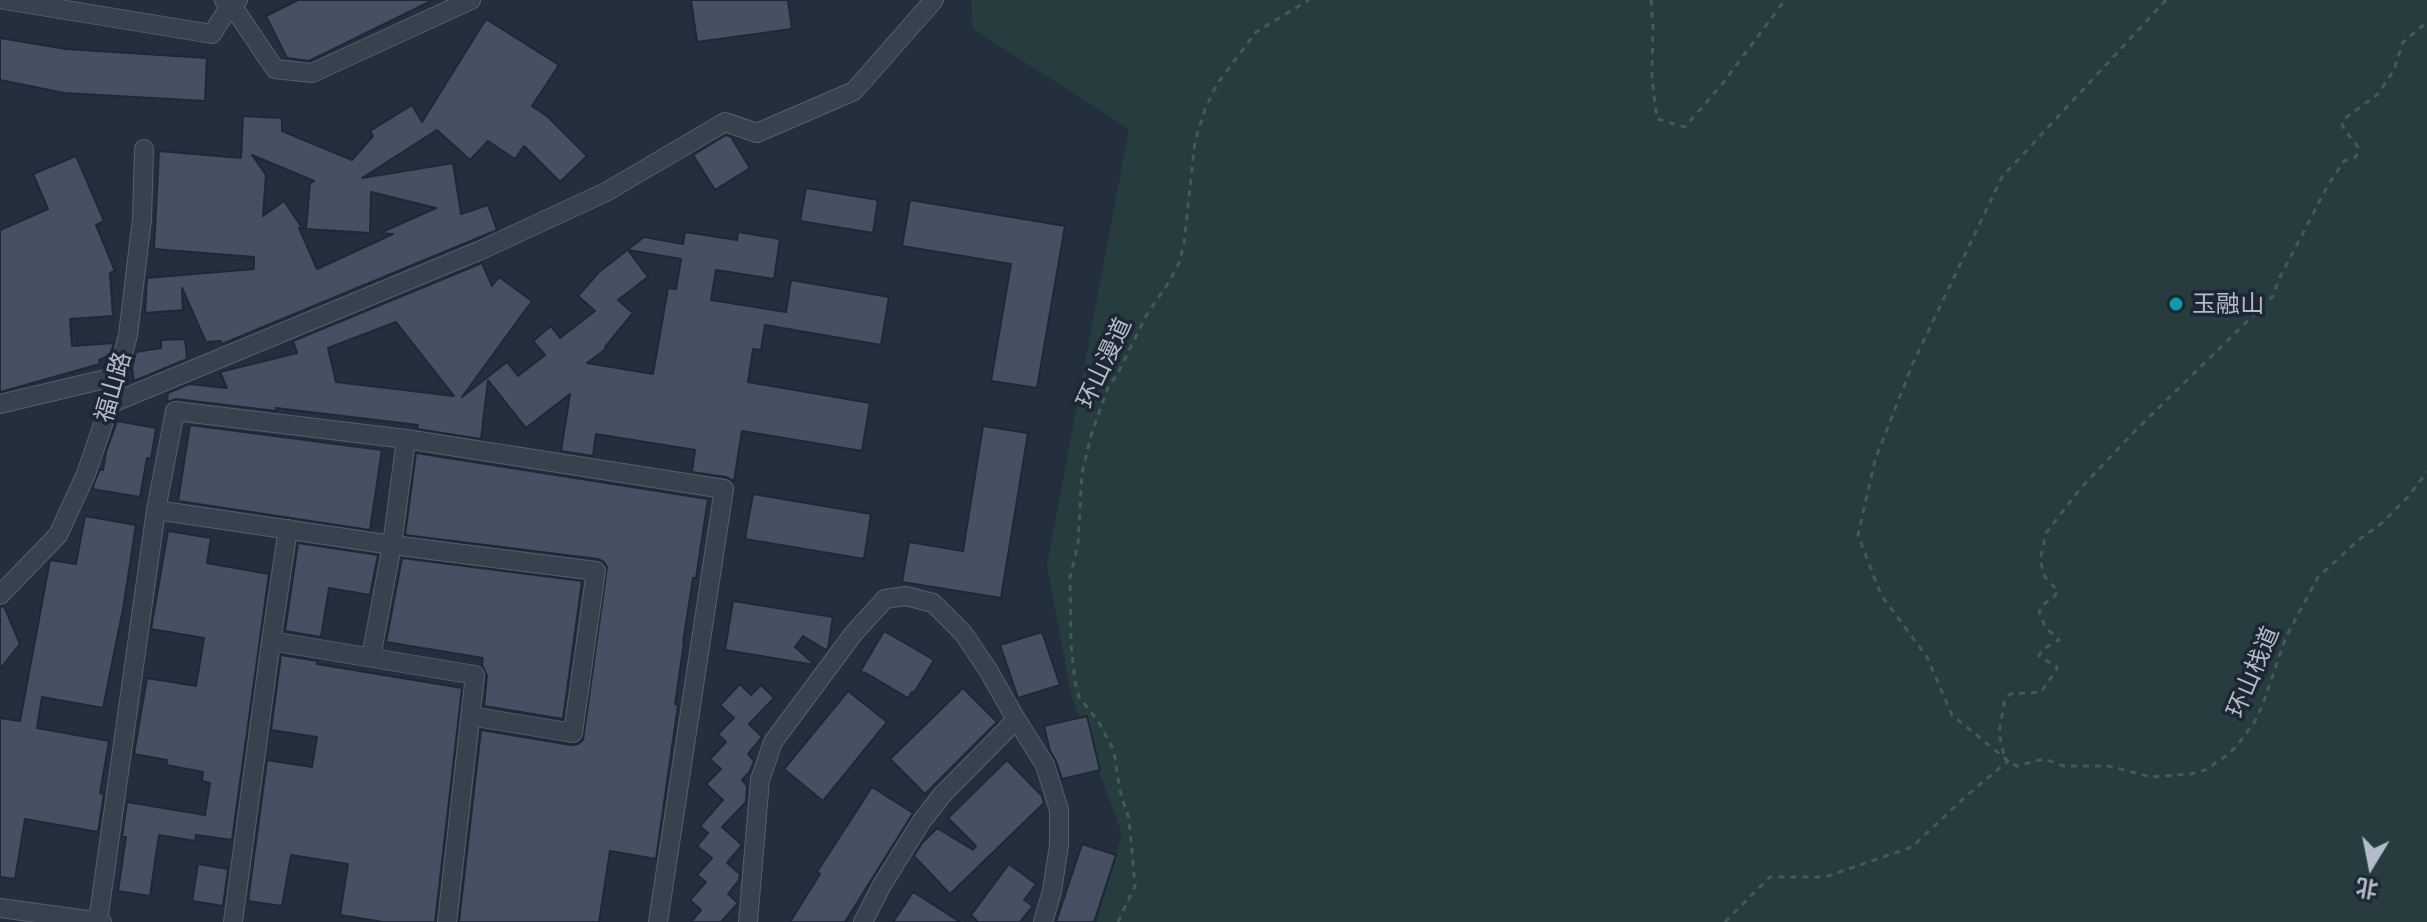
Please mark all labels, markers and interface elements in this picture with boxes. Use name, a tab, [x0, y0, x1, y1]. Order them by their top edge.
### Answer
place label: 玉融山	[2192, 290, 2264, 318]
marker: 玉融山	[2167, 295, 2185, 313]
street label: 环山漫道	[1071, 313, 1137, 413]
street label: 福山路	[89, 348, 137, 426]
street label: 环山栈道	[2221, 622, 2285, 722]
north arrow	[2331, 826, 2411, 906]
text: 北	[2354, 875, 2380, 904]

